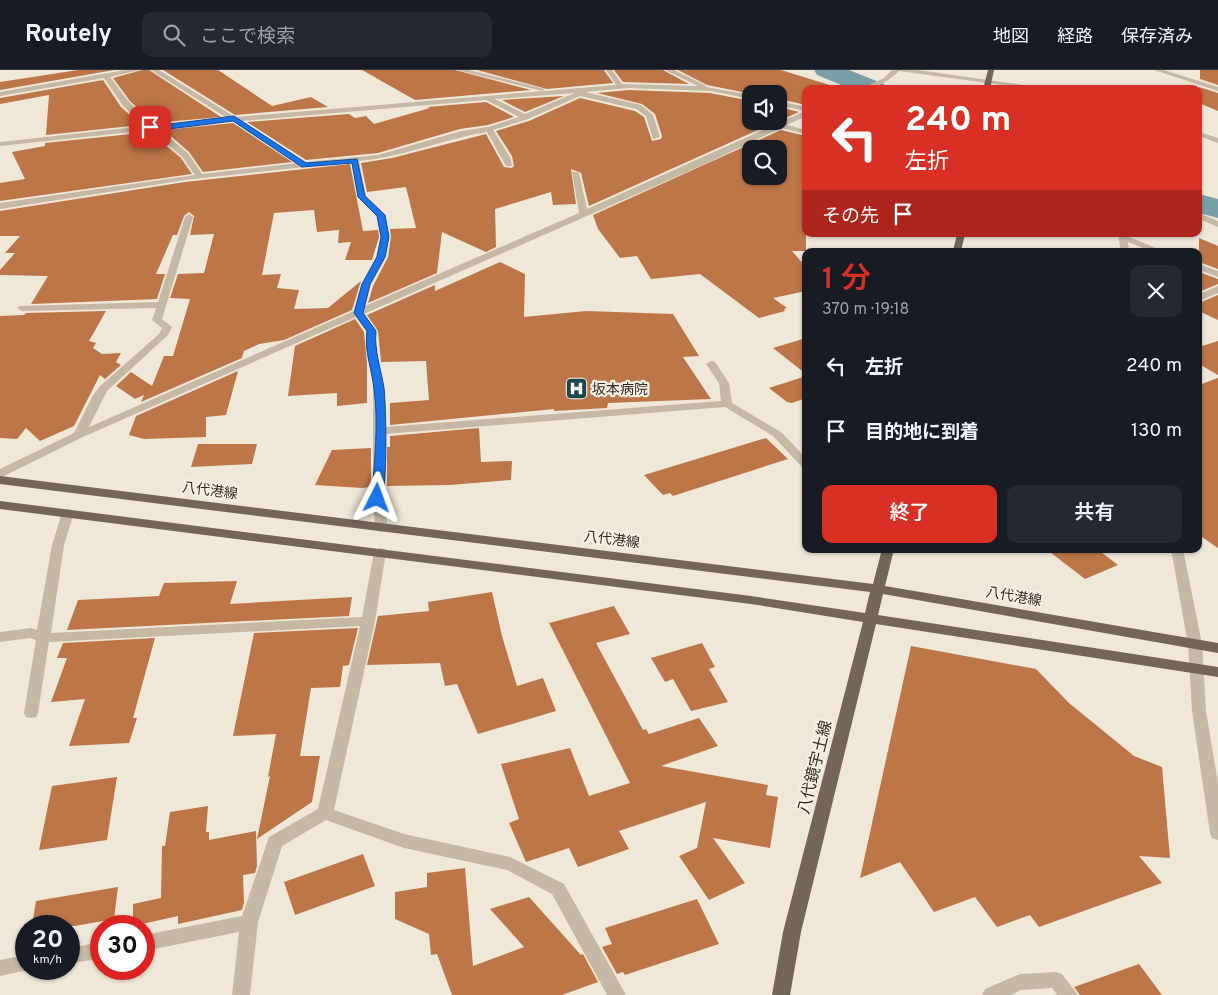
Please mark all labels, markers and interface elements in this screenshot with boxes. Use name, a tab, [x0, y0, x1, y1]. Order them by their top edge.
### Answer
search box	[142, 12, 492, 57]
text: Routely	[25, 20, 112, 50]
icon: search	[160, 21, 188, 49]
text: ここで検索	[200, 25, 295, 49]
text: 地図	[993, 26, 1029, 49]
text: 経路	[1057, 26, 1093, 49]
text: 保存済み	[1121, 26, 1193, 49]
map controls	[742, 85, 787, 185]
button: sound	[742, 85, 787, 130]
text: 240 m	[905, 99, 1011, 143]
icon: left	[822, 105, 887, 170]
pin	[129, 106, 171, 148]
icon: arrive	[136, 113, 164, 141]
button: search	[742, 140, 787, 185]
text: 左折	[905, 149, 949, 176]
icon: arrive	[889, 200, 917, 228]
text: その先	[822, 205, 879, 229]
text: 1 分	[822, 262, 871, 299]
button: close	[1130, 265, 1182, 317]
text: 370 m · 19:18	[822, 300, 909, 320]
icon: left	[822, 352, 850, 380]
text: 240 m	[1126, 354, 1182, 378]
text: 左折	[865, 356, 903, 380]
hospital icon: 坂本病院	[564, 377, 588, 401]
place label: 坂本病院	[592, 382, 648, 399]
icon: arrive	[822, 417, 850, 445]
text: 130 m	[1131, 419, 1182, 443]
text: 目的地に到着	[865, 421, 979, 445]
position arrow	[350, 471, 402, 523]
street label: 八代港線	[181, 479, 239, 503]
button: 終了	[822, 485, 997, 543]
button: 共有	[1007, 485, 1182, 543]
street label: 八代港線	[583, 528, 641, 552]
street label: 八代港線	[985, 583, 1043, 611]
street label: 八代鏡宇土線	[795, 718, 837, 816]
speed limit sign: 30	[90, 915, 155, 980]
text: 20	[32, 925, 63, 957]
text: km/h	[33, 952, 62, 968]

